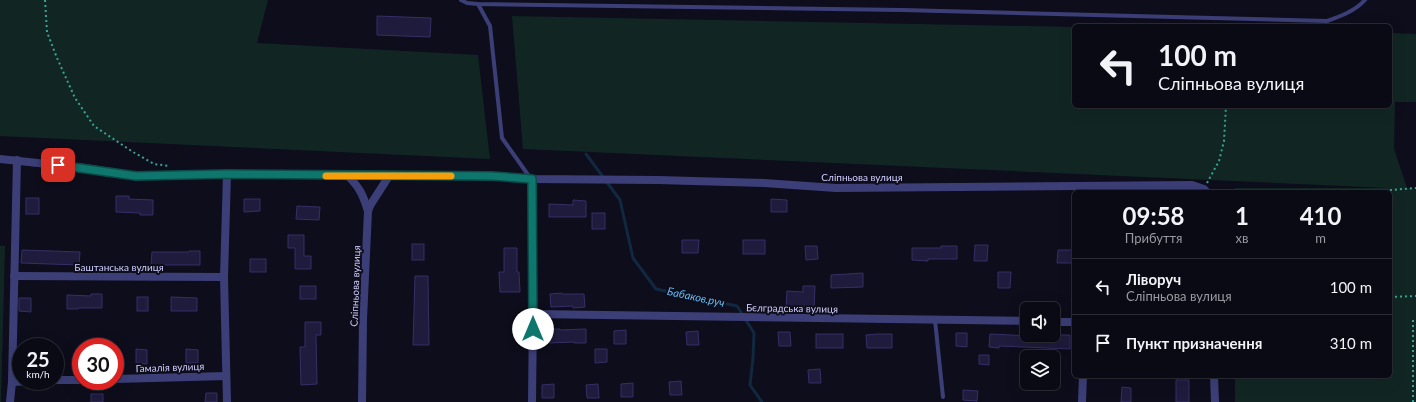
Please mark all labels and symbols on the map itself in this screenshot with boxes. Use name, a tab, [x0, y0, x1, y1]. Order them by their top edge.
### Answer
pin	[41, 148, 75, 182]
street label: Сліпньова вулиця	[821, 171, 903, 183]
street label: Сліпньова вулиця	[348, 245, 362, 327]
street label: Баштанська вулиця	[74, 261, 164, 273]
water label: Бабаков.руч	[666, 284, 726, 309]
street label: Бєлградська вулиця	[746, 301, 838, 315]
position arrow	[512, 308, 554, 350]
speed limit sign: 30	[72, 338, 124, 390]
street label: Гамалія вулиця	[135, 360, 205, 374]

